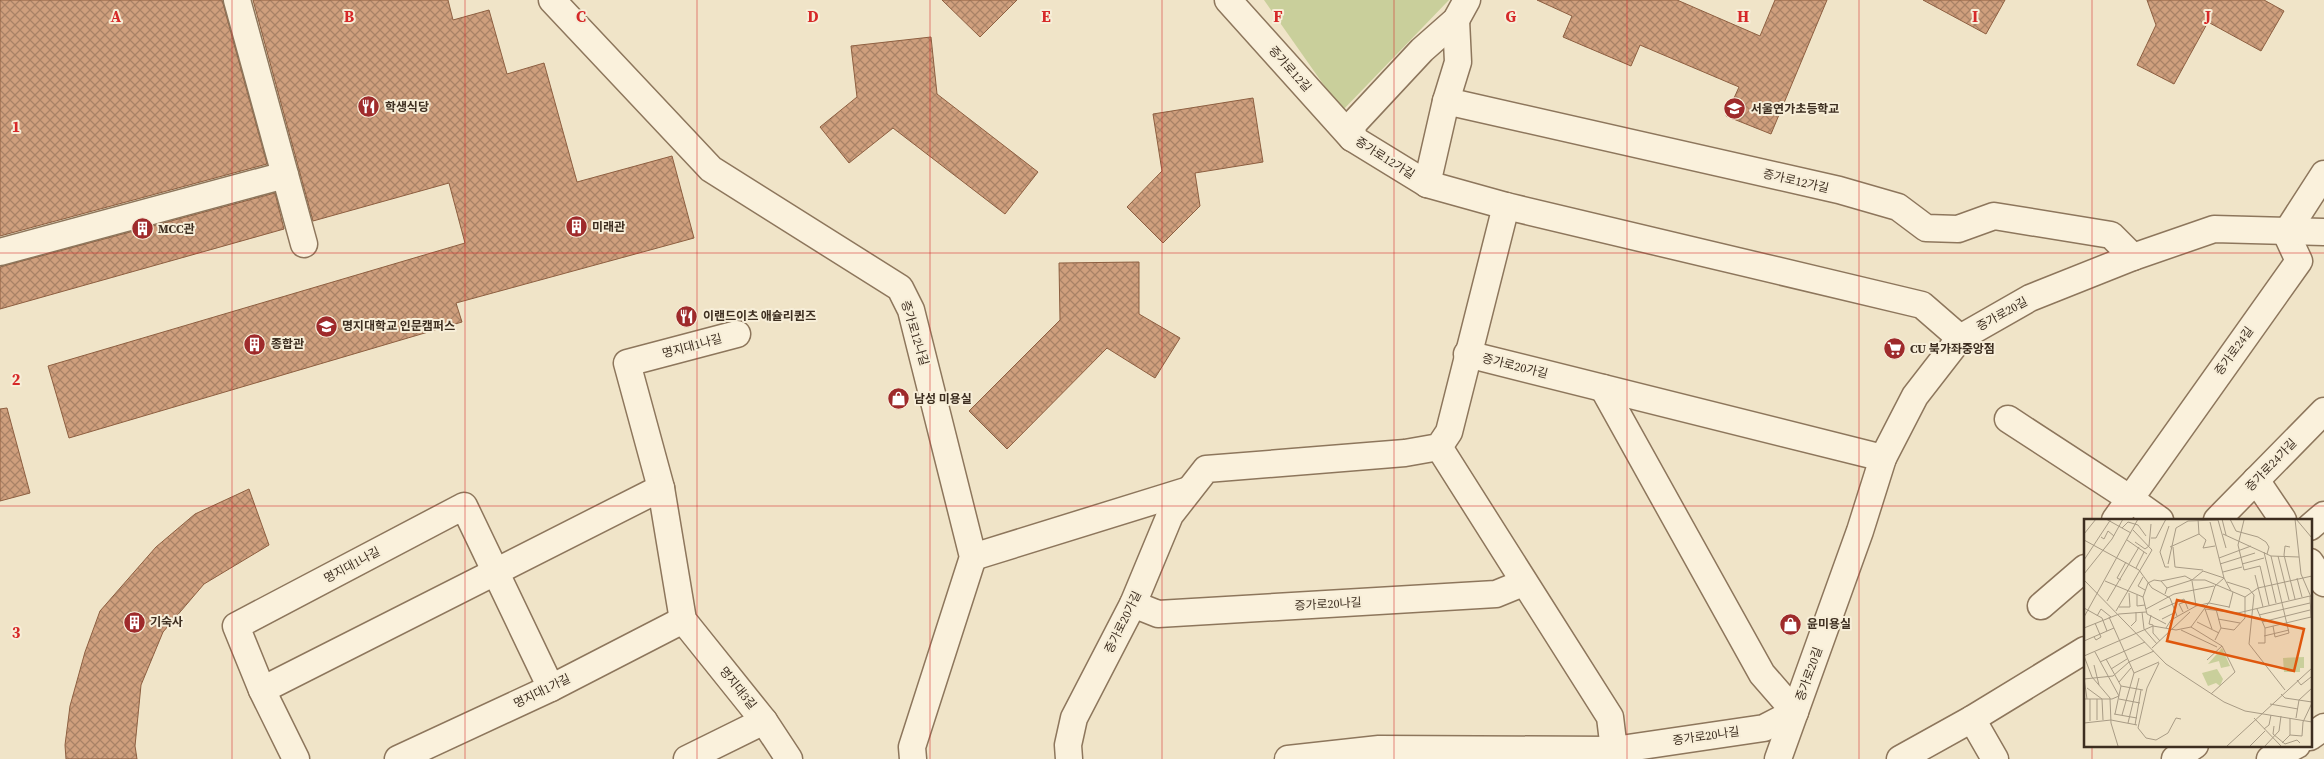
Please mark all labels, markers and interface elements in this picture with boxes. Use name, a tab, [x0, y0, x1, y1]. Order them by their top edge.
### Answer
text: A	[111, 5, 122, 27]
text: B	[344, 5, 355, 27]
text: C	[576, 5, 586, 27]
text: D	[807, 5, 819, 27]
text: E	[1041, 5, 1051, 27]
text: F	[1273, 5, 1283, 27]
text: G	[1506, 5, 1517, 27]
text: H	[1737, 5, 1749, 27]
text: I	[1972, 5, 1978, 27]
text: J	[2204, 5, 2211, 27]
street label: 증가로12길	[1265, 43, 1315, 95]
restaurant icon: 학생식당	[357, 95, 381, 119]
school or university icon: 서울연가초등학교	[1723, 97, 1747, 121]
place label: 학생식당	[385, 99, 429, 115]
place label: 서울연가초등학교	[1751, 101, 1839, 117]
text: 1	[12, 115, 20, 137]
street label: 증가로12가길	[1352, 133, 1418, 183]
street label: 증가로12가길	[1761, 166, 1831, 196]
building icon: 미래관	[564, 215, 588, 239]
building icon: MCC관	[130, 217, 154, 241]
place label: 미래관	[592, 219, 625, 235]
place label: MCC관	[158, 221, 194, 237]
street label: 증가로20길	[1974, 293, 2030, 335]
street label: 증가로12나길	[898, 299, 932, 367]
restaurant icon: 이랜드이츠 애슐리퀸즈	[675, 304, 699, 328]
place label: 이랜드이츠 애슐리퀸즈	[703, 308, 816, 324]
school or university icon: 명지대학교 인문캠퍼스	[314, 314, 338, 338]
place label: 명지대학교 인문캠퍼스	[342, 318, 455, 334]
street label: 증가로24길	[2211, 324, 2257, 378]
street label: 명지대1나길	[660, 330, 724, 362]
building icon: 종합관	[243, 332, 267, 356]
place label: 종합관	[271, 336, 304, 352]
supermarket icon: CU 북가좌중앙점	[1882, 337, 1906, 361]
place label: CU 북가좌중앙점	[1910, 341, 1995, 357]
street label: 증가로20가길	[1480, 350, 1550, 382]
text: 2	[12, 368, 21, 390]
shop icon: 남성 미용실	[886, 387, 910, 411]
place label: 남성 미용실	[914, 391, 972, 407]
street label: 증가로24가길	[2242, 435, 2300, 495]
inset map	[2084, 519, 2312, 746]
street label: 명지대1나길	[321, 544, 383, 586]
street label: 증가로20가길	[1101, 588, 1145, 656]
street label: 증가로20나길	[1294, 594, 1362, 614]
building icon: 기숙사	[122, 610, 146, 634]
shop icon: 윤미용실	[1779, 612, 1803, 636]
place label: 기숙사	[150, 614, 183, 630]
place label: 윤미용실	[1807, 616, 1851, 632]
text: 3	[12, 621, 21, 643]
street label: 증가로20길	[1792, 645, 1826, 703]
street label: 명지대3길	[716, 663, 760, 713]
street label: 명지대1가길	[511, 670, 573, 712]
street label: 증가로20나길	[1672, 723, 1740, 749]

